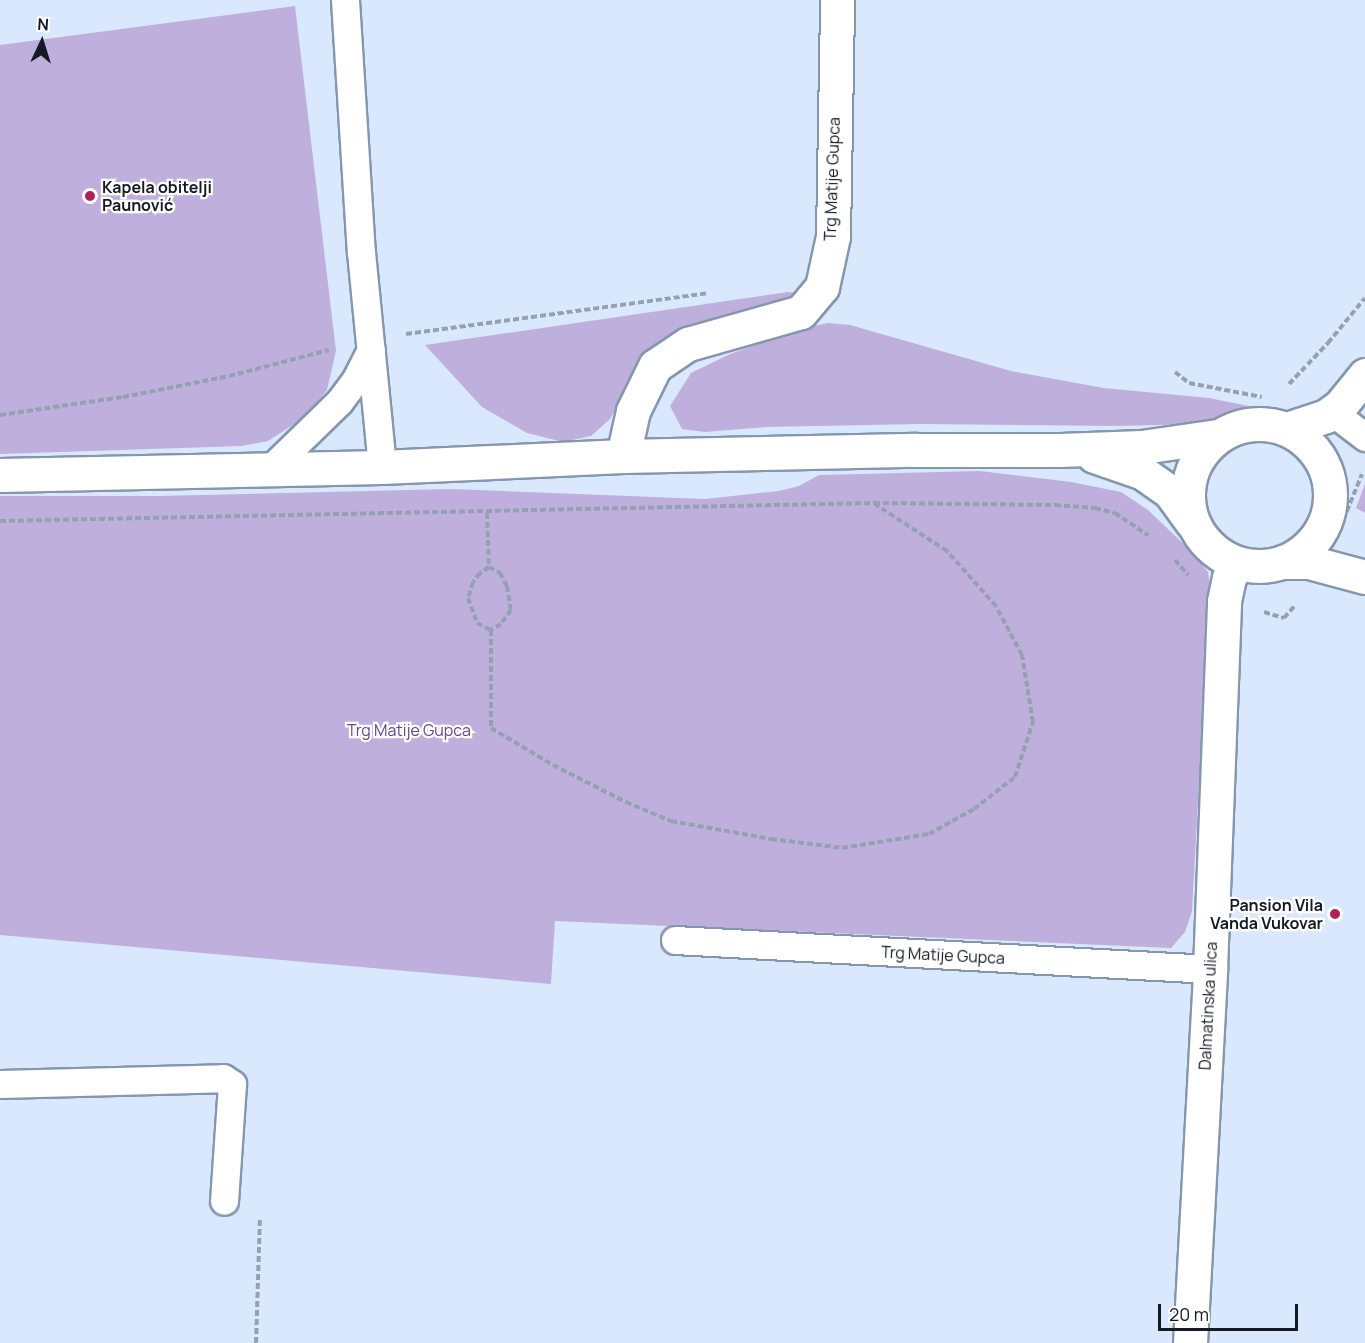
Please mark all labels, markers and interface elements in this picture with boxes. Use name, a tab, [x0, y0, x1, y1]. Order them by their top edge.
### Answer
north arrow	[12, 12, 72, 72]
text: N	[37, 13, 50, 35]
street label: Trg Matije Gupca	[820, 117, 844, 241]
place label: Kapela obitelji Paunović	[102, 177, 212, 215]
marker: Kapela obitelji Paunović	[83, 189, 97, 203]
park label: Trg Matije Gupca	[347, 720, 471, 740]
place label: Pansion Vila Vanda Vukovar	[1210, 895, 1323, 933]
marker: Pansion Vila Vanda Vukovar	[1328, 907, 1342, 921]
street label: Dalmatinska ulica	[1195, 941, 1221, 1071]
street label: Trg Matije Gupca	[881, 942, 1005, 968]
scale bar	[1161, 1292, 1300, 1330]
text: 20 m	[1169, 1302, 1209, 1326]

